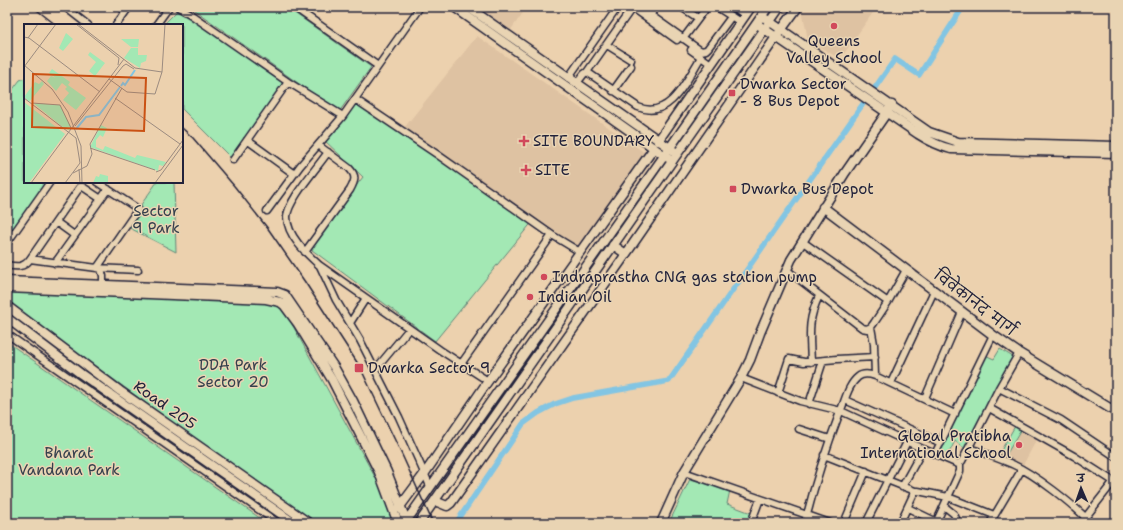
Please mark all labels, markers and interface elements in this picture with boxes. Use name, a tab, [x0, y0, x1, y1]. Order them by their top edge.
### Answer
marker: Queens Valley School	[829, 21, 839, 31]
inset map	[24, 24, 183, 183]
place label: Queens Valley School	[786, 31, 883, 68]
place label: Dwarka Sector - 8 Bus Depot	[740, 74, 847, 111]
marker: Dwarka Sector - 8 Bus Depot	[727, 88, 737, 98]
place label: SITE BOUNDARY	[533, 131, 654, 151]
marker: SITE BOUNDARY	[518, 135, 530, 147]
place label: SITE	[535, 160, 570, 180]
marker: SITE	[520, 164, 532, 176]
place label: Dwarka Bus Depot	[741, 179, 874, 199]
marker: Dwarka Bus Depot	[728, 184, 738, 194]
park label: Sector 9 Park	[132, 201, 180, 238]
street label: विवेकानंद मार्ग	[929, 263, 1022, 341]
place label: Indraprastha CNG gas station pump	[552, 267, 817, 287]
marker: Indraprastha CNG gas station pump	[539, 272, 549, 282]
place label: Indian Oil	[538, 287, 612, 307]
marker: Indian Oil	[525, 292, 535, 302]
park label: DDA Park Sector 20	[197, 355, 269, 392]
place label: Dwarka Sector 9	[368, 358, 490, 378]
marker: Dwarka Sector 9	[353, 362, 365, 374]
street label: Road 205	[130, 376, 200, 434]
place label: Global Pratibha International School	[860, 426, 1012, 463]
marker: Global Pratibha International School	[1014, 440, 1024, 450]
park label: Bharat Vandana Park	[18, 443, 120, 480]
north arrow	[1061, 468, 1101, 508]
text: उ	[1076, 471, 1086, 486]

